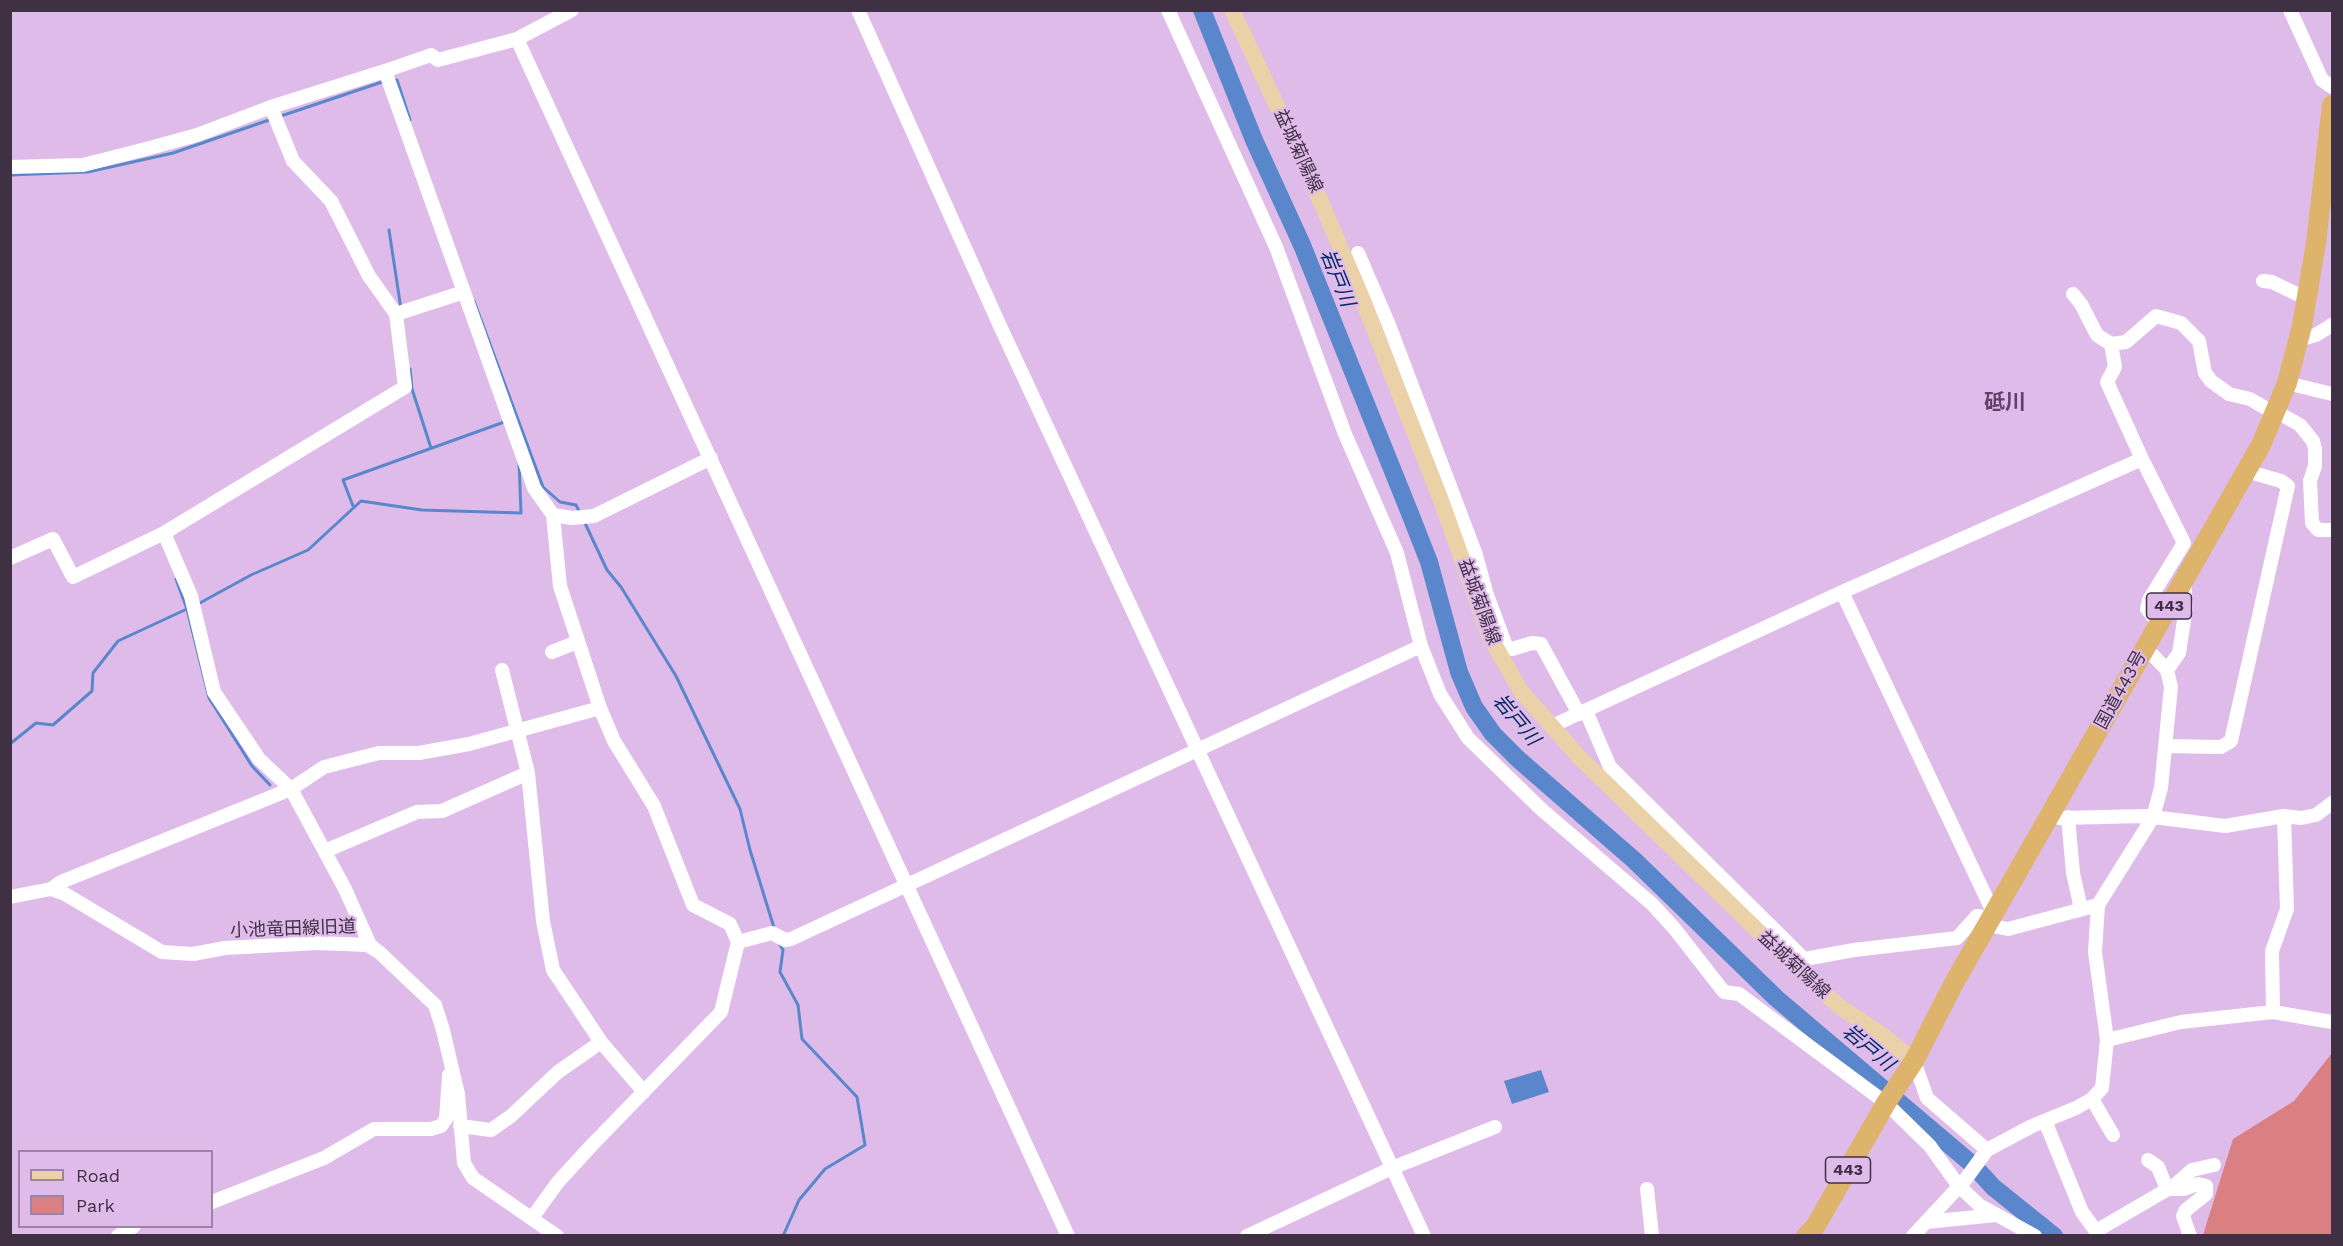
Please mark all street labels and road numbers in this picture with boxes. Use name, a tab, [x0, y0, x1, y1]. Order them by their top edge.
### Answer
street label: 益城菊陽線	[1269, 106, 1327, 196]
street label: 益城菊陽線	[1453, 556, 1505, 648]
road number: 443	[2146, 593, 2192, 619]
street label: 国道443号	[2091, 647, 2151, 733]
street label: 小池竜田線旧道	[230, 916, 356, 942]
street label: 益城菊陽線	[1754, 926, 1834, 1004]
road number: 443	[1826, 1157, 1870, 1183]

